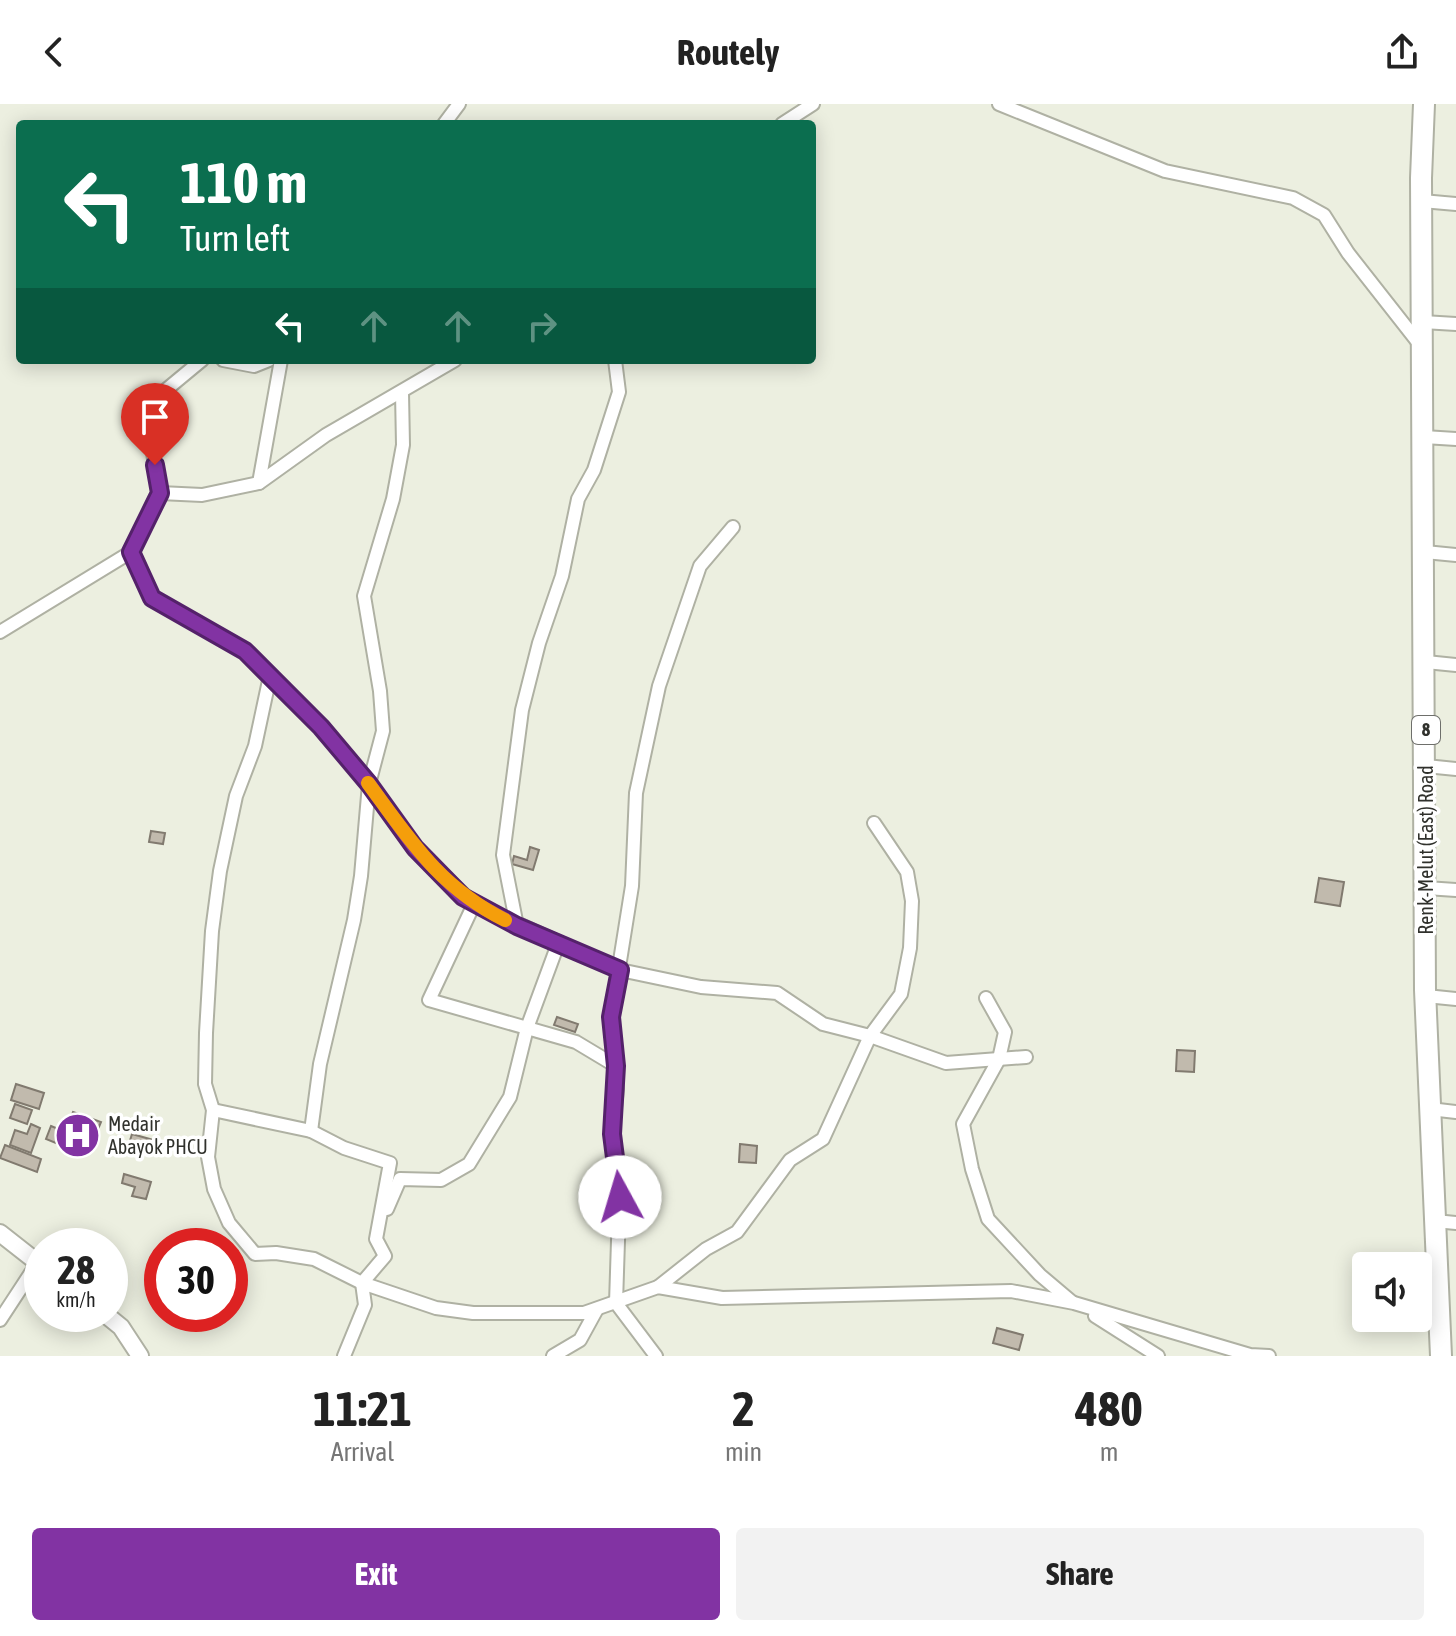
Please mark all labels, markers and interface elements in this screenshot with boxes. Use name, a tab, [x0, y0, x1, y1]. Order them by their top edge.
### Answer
icon: back	[32, 30, 76, 74]
icon: share	[1380, 30, 1424, 74]
text: Routely	[677, 31, 779, 73]
text: 110 m	[180, 151, 307, 215]
icon: left	[48, 152, 152, 256]
text: Turn left	[180, 217, 290, 259]
icon: left	[268, 304, 312, 348]
icon: ahead	[352, 304, 396, 348]
icon: ahead	[436, 304, 480, 348]
icon: right	[520, 304, 564, 348]
pin	[121, 383, 189, 465]
icon: arrive	[133, 395, 177, 439]
road number: 8	[1412, 716, 1440, 744]
street label: Renk-Melut (East) Road	[1414, 765, 1437, 935]
hospital icon: Medair Abayok PHCU	[53, 1111, 101, 1159]
place label: Medair Abayok PHCU	[108, 1112, 208, 1158]
position arrow	[578, 1155, 662, 1239]
speed limit sign: 30	[144, 1228, 248, 1332]
text: 28	[57, 1247, 95, 1292]
map controls	[1352, 1252, 1432, 1332]
button: sound	[1352, 1252, 1432, 1332]
text: km/h	[56, 1288, 96, 1311]
text: 11:21	[313, 1381, 412, 1436]
text: 2	[732, 1381, 755, 1436]
text: 480	[1075, 1381, 1143, 1436]
text: Arrival	[331, 1437, 394, 1467]
text: min	[725, 1437, 762, 1467]
text: m	[1100, 1437, 1118, 1467]
button: Exit	[32, 1528, 720, 1620]
button: Share	[736, 1528, 1424, 1620]

